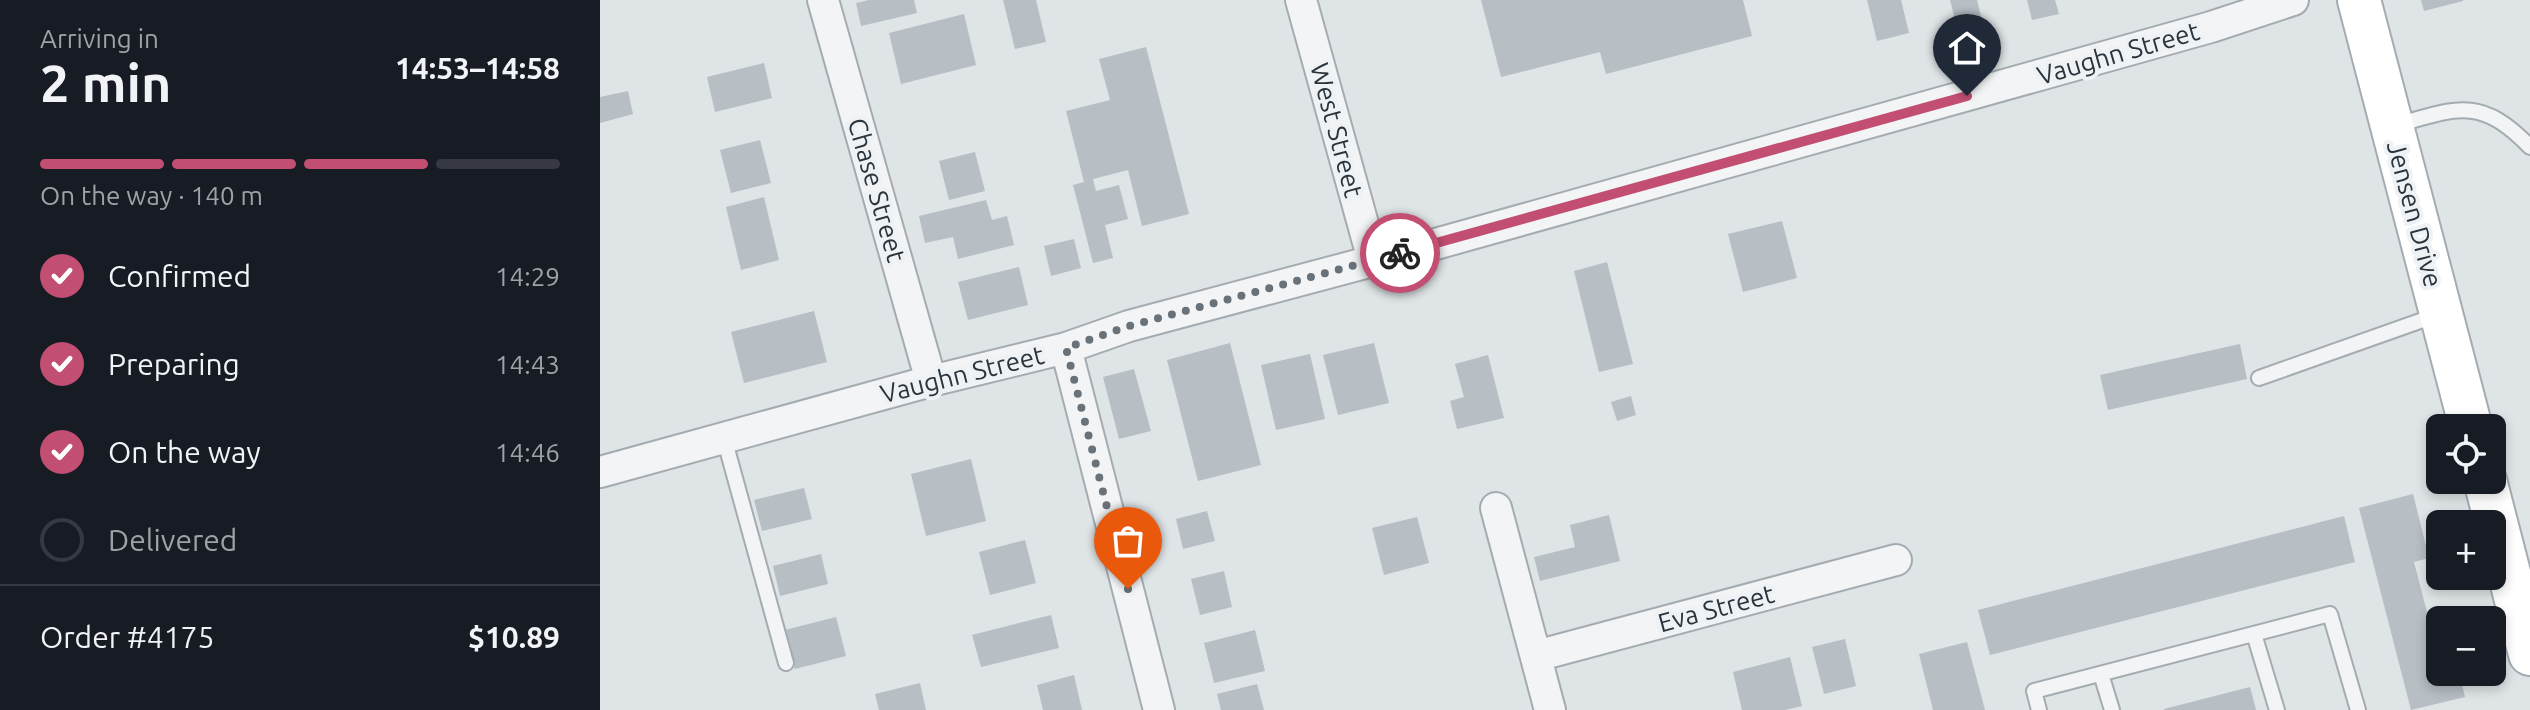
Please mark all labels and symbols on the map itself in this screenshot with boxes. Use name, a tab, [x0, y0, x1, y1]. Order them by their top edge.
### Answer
pin	[1933, 14.0, 2001, 96]
street label: Vaughn Street	[2034, 16, 2202, 90]
street label: West Street	[1305, 60, 1369, 200]
street label: Chase Street	[843, 115, 911, 265]
street label: Jensen Drive	[2382, 138, 2448, 290]
courier	[1360, 213, 1440, 293]
street label: Vaughn Street	[877, 340, 1047, 408]
pin	[1094, 507, 1162, 589]
street label: Eva Street	[1655, 579, 1777, 637]

